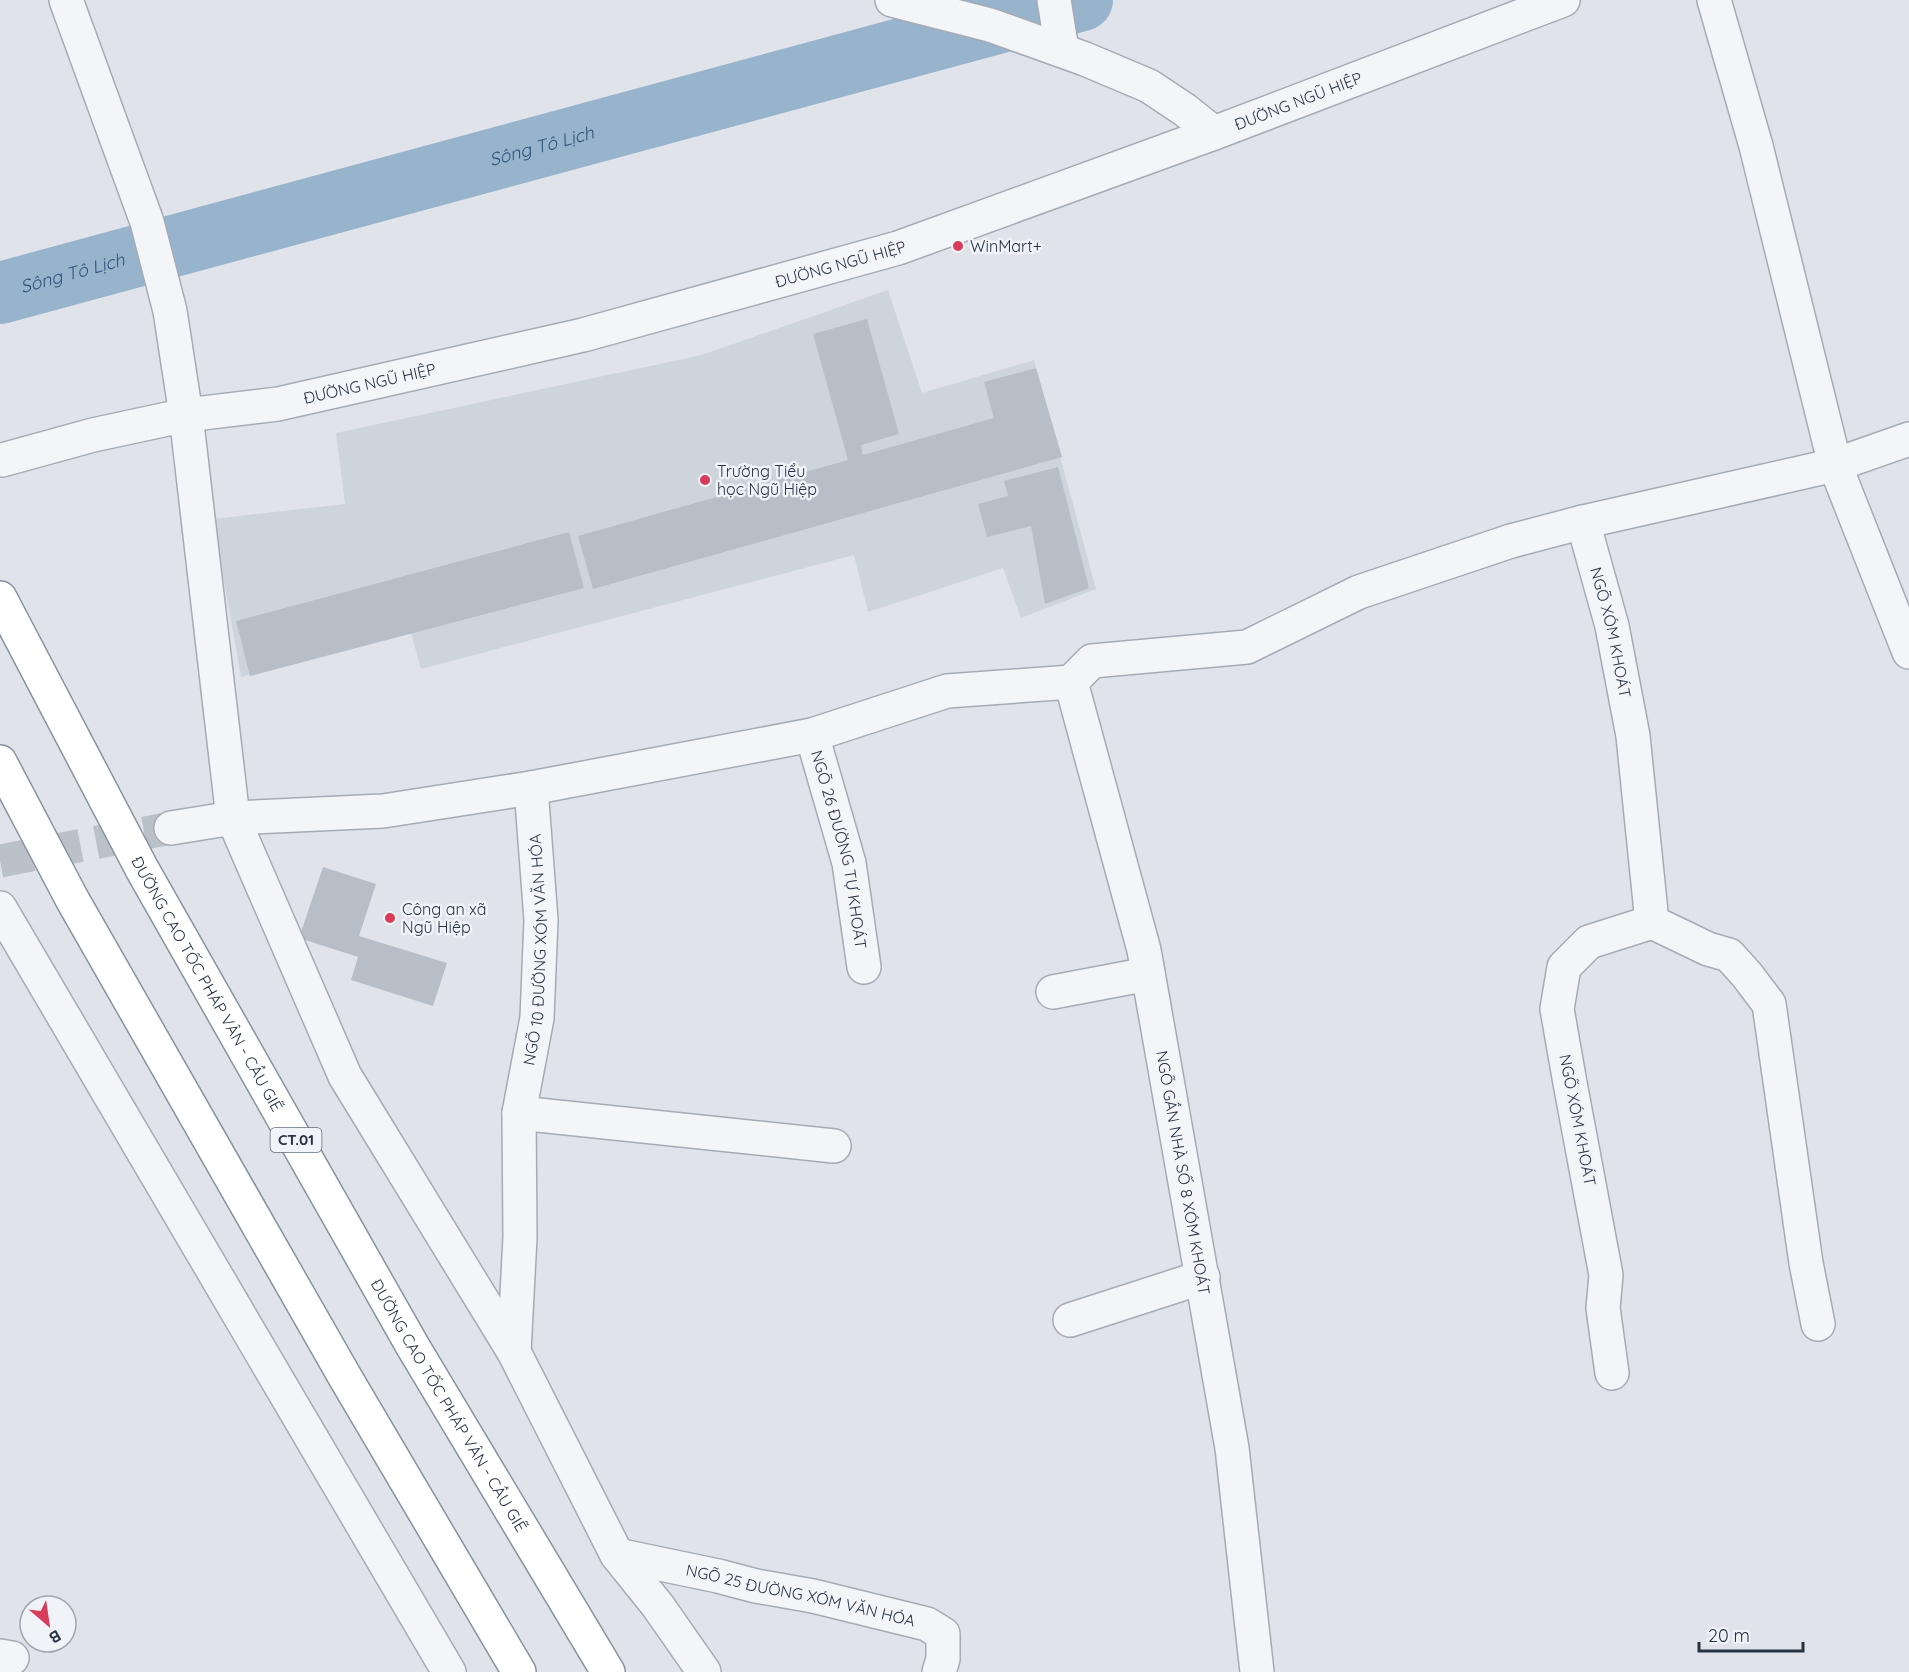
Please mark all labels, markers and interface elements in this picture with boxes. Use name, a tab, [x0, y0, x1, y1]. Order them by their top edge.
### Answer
street label: ĐƯỜNG NGŨ HIỆP	[1231, 68, 1365, 134]
water label: Sông Tô Lịch	[487, 121, 597, 171]
street label: ĐƯỜNG NGŨ HIỆP	[773, 236, 909, 292]
place label: WinMart+	[970, 236, 1042, 256]
marker: WinMart+	[951, 239, 965, 253]
water label: Sông Tô Lịch	[18, 248, 128, 298]
street label: ĐƯỜNG NGŨ HIỆP	[301, 359, 438, 408]
place label: Trường Tiểu học Ngũ Hiệp	[717, 461, 817, 499]
marker: Trường Tiểu học Ngũ Hiệp	[698, 473, 712, 487]
street label: NGÕ XÓM KHOÁT	[1586, 565, 1636, 700]
street label: NGÕ 26 ĐƯỜNG TỰ KHOÁT	[807, 748, 871, 950]
street label: NGÕ 10 ĐƯỜNG XÓM VĂN HÓA	[518, 833, 551, 1067]
street label: ĐƯỜNG CAO TỐC PHÁP VÂN - CẦU GIẼ	[127, 853, 287, 1115]
place label: Công an xã Ngũ Hiệp	[402, 899, 486, 937]
marker: Công an xã Ngũ Hiệp	[383, 911, 397, 925]
street label: NGÕ GẦN NHÀ SỐ 8 XÓM KHOÁT	[1152, 1049, 1215, 1297]
street label: NGÕ XÓM KHOÁT	[1555, 1053, 1601, 1188]
road number: CT.01	[270, 1128, 322, 1152]
street label: ĐƯỜNG CAO TỐC PHÁP VÂN - CẦU GIẼ	[367, 1275, 532, 1535]
street label: NGÕ 25 ĐƯỜNG XÓM VĂN HÓA	[684, 1560, 917, 1631]
north arrow	[18, 1594, 78, 1654]
scale bar	[1699, 1615, 1802, 1653]
text: 20 m	[1708, 1624, 1750, 1647]
text: B	[46, 1626, 65, 1648]

